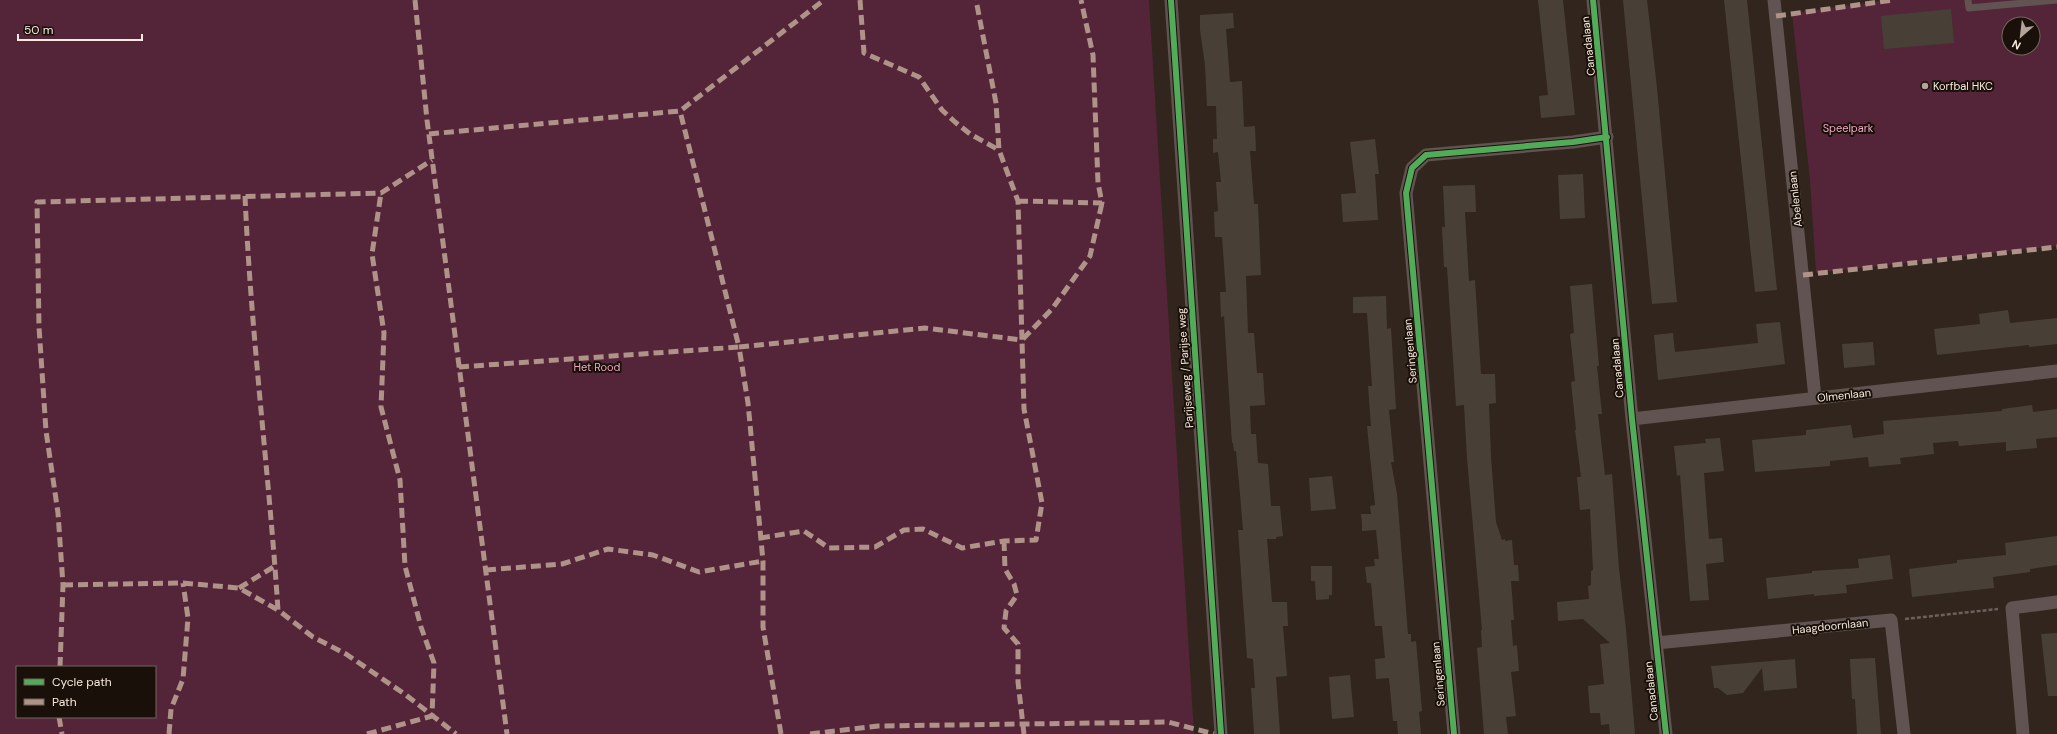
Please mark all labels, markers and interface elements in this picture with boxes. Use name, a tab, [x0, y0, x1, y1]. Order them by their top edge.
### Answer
scale bar	[18, 16, 142, 42]
street label: Canadalaan	[1578, 16, 1598, 76]
north arrow	[2001, 16, 2041, 56]
text: 50 m	[24, 22, 53, 38]
text: N	[2009, 37, 2023, 53]
place label: Korfbal HKC	[1933, 79, 1993, 93]
marker: Korfbal HKC	[1920, 81, 1930, 91]
park label: Speelpark	[1823, 121, 1874, 135]
street label: Abelenlaan	[1785, 170, 1805, 228]
street label: Parijseweg / Parijse weg	[1174, 307, 1196, 429]
street label: Seringenlaan	[1400, 318, 1420, 384]
street label: Canadalaan	[1607, 338, 1627, 398]
park label: Het Rood	[574, 360, 621, 374]
street label: Olmenlaan	[1816, 385, 1872, 405]
street label: Haagdoornlaan	[1791, 615, 1869, 637]
street label: Seringenlaan	[1428, 641, 1448, 707]
street label: Canadalaan	[1641, 661, 1661, 721]
legend	[16, 666, 156, 718]
text: Cycle path	[52, 674, 112, 690]
text: Path	[52, 694, 77, 710]

